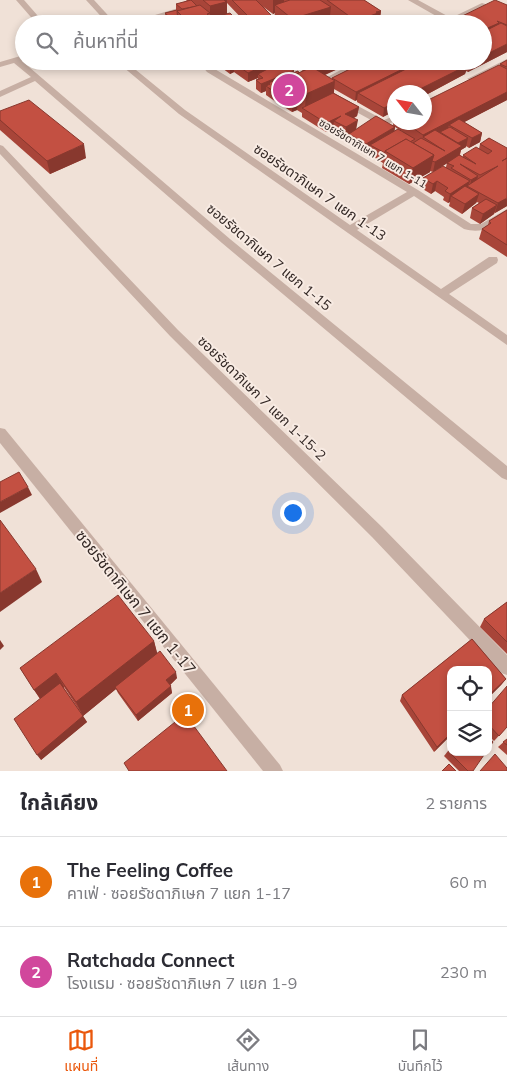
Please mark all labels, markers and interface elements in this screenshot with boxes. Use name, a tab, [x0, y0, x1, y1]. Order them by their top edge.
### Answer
search box	[15, 15, 492, 70]
icon: search	[33, 29, 61, 57]
text: ค้นหาที่นี่	[73, 29, 138, 53]
pin: 2	[273, 71, 305, 109]
north arrow	[387, 85, 432, 130]
street label: ซอยรัชดาภิเษก 7 แยก 1-11	[316, 115, 430, 191]
street label: ซอยรัชดาภิเษก 7 แยก 1-13	[250, 139, 390, 245]
street label: ซอยรัชดาภิเษก 7 แยก 1-15	[203, 199, 335, 315]
street label: ซอยรัชดาภิเษก 7 แยก 1-15-2	[194, 332, 330, 464]
your location	[280, 500, 306, 526]
street label: ซอยรัชดาภิเษก 7 แยก 1-17	[72, 526, 200, 678]
map controls	[447, 666, 492, 756]
button: locate	[447, 666, 492, 711]
pin: 1	[172, 691, 204, 729]
button: layers	[447, 711, 492, 756]
text: ใกล้เคียง	[20, 789, 98, 815]
text: 2 รายการ	[426, 793, 487, 813]
text: The Feeling Coffee	[67, 858, 233, 882]
text: 1	[31, 872, 41, 892]
text: 60 m	[450, 872, 487, 892]
text: คาเฟ่ · ซอยรัชดาภิเษก 7 แยก 1-17	[67, 883, 291, 903]
text: Ratchada Connect	[67, 948, 234, 972]
text: 2	[31, 962, 41, 982]
text: 230 m	[440, 962, 487, 982]
text: โรงแรม · ซอยรัชดาภิเษก 7 แยก 1-9	[67, 973, 297, 993]
tab: แผนที่	[64, 1026, 98, 1077]
tab: เส้นทาง	[227, 1026, 269, 1077]
tab: บันทึกไว้	[398, 1026, 443, 1077]

